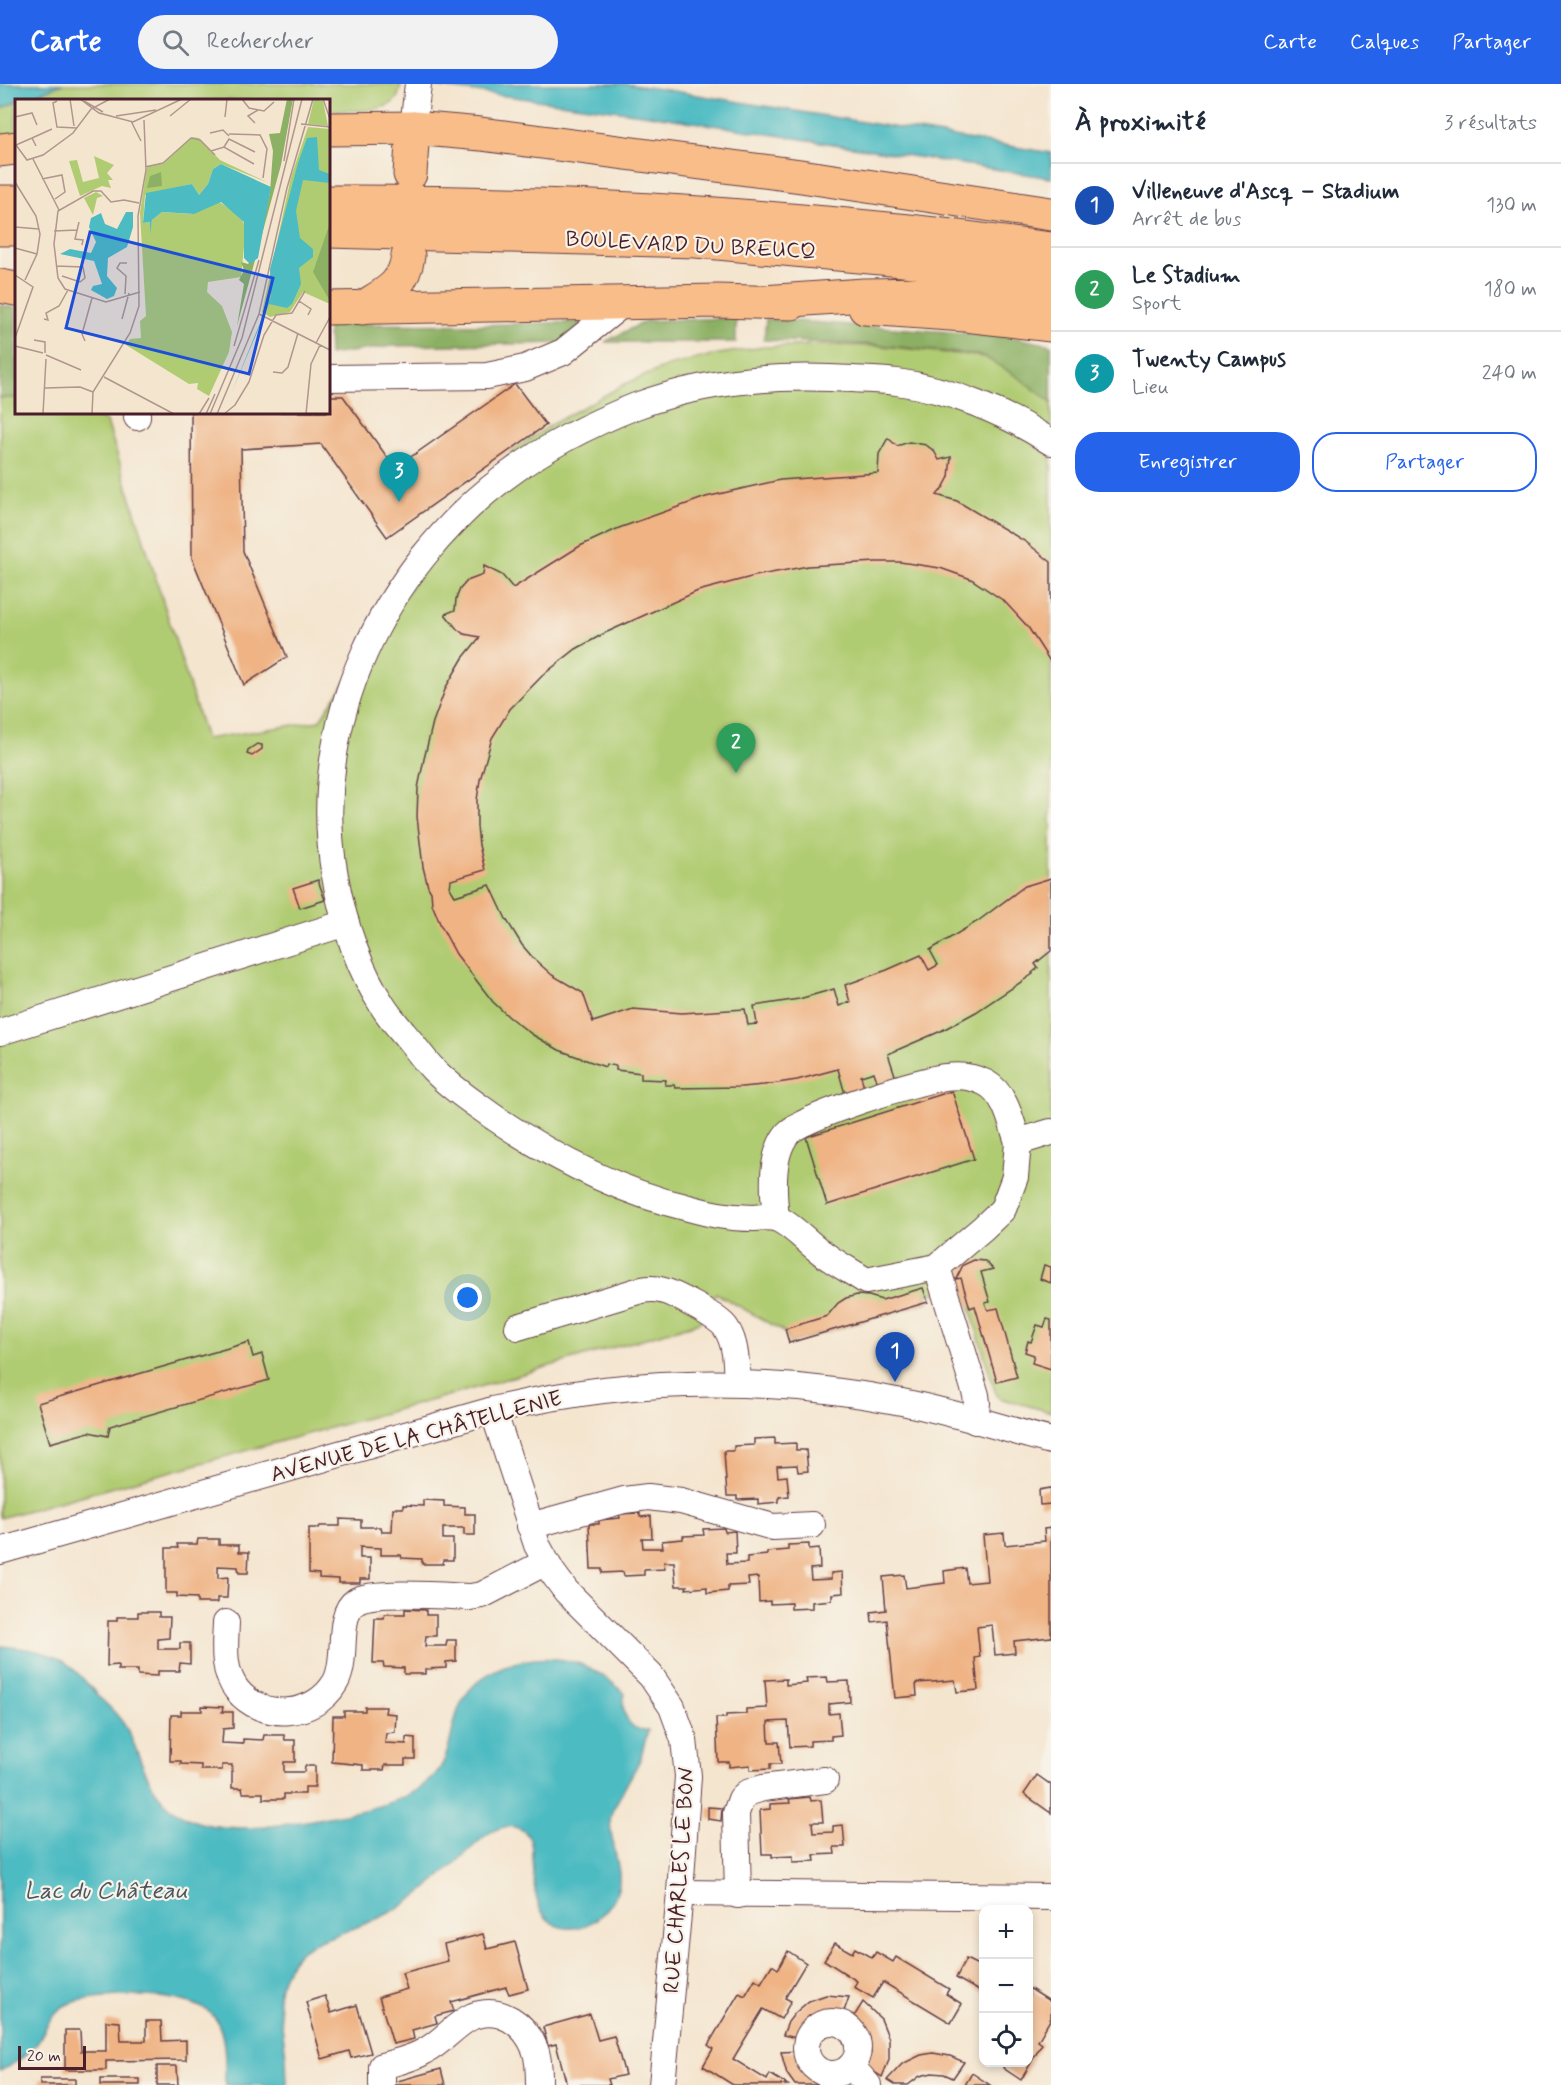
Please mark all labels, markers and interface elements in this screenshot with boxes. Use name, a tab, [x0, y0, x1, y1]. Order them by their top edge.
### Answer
search box	[138, 15, 558, 69]
text: Carte	[30, 24, 102, 61]
icon: search	[159, 26, 192, 59]
text: Rechercher	[207, 28, 314, 56]
text: Carte	[1263, 28, 1317, 56]
text: Calques	[1350, 28, 1419, 56]
text: Partager	[1452, 28, 1531, 56]
inset map	[15, 99, 330, 414]
text: À proximité	[1075, 106, 1206, 140]
text: 3 résultats	[1444, 110, 1537, 137]
text: Villeneuve d'Ascq – Stadium	[1132, 178, 1399, 206]
text: 1	[1090, 192, 1099, 219]
text: 130 m	[1486, 192, 1537, 219]
text: Arrêt de bus	[1132, 206, 1241, 233]
street label: BOULEVARD DU BREUCQ	[565, 225, 817, 267]
text: Le Stadium	[1132, 262, 1241, 290]
text: 2	[1090, 276, 1099, 303]
text: 180 m	[1484, 276, 1537, 303]
text: Sport	[1132, 290, 1181, 317]
text: Twenty Campus	[1132, 346, 1286, 374]
text: 3	[1090, 360, 1099, 387]
text: 240 m	[1482, 360, 1537, 387]
text: Lieu	[1132, 374, 1169, 401]
button: Enregistrer	[1075, 432, 1300, 492]
button: Partager	[1312, 432, 1537, 492]
pin: 3	[380, 452, 418, 502]
pin: 2	[716, 724, 756, 773]
your location	[453, 1283, 482, 1312]
pin: 1	[876, 1332, 914, 1382]
street label: AVENUE DE LA CHÂTELLENIE	[268, 1384, 565, 1489]
street label: RUE CHARLES LE BON	[658, 1766, 702, 1994]
water label: Lac du Château	[24, 1876, 188, 1907]
map controls	[979, 1905, 1033, 2067]
button: +	[979, 1905, 1033, 1959]
button: −	[979, 1959, 1033, 2013]
button: locate	[979, 2013, 1033, 2067]
scale bar	[18, 2043, 86, 2070]
text: 20 m	[27, 2046, 61, 2067]

